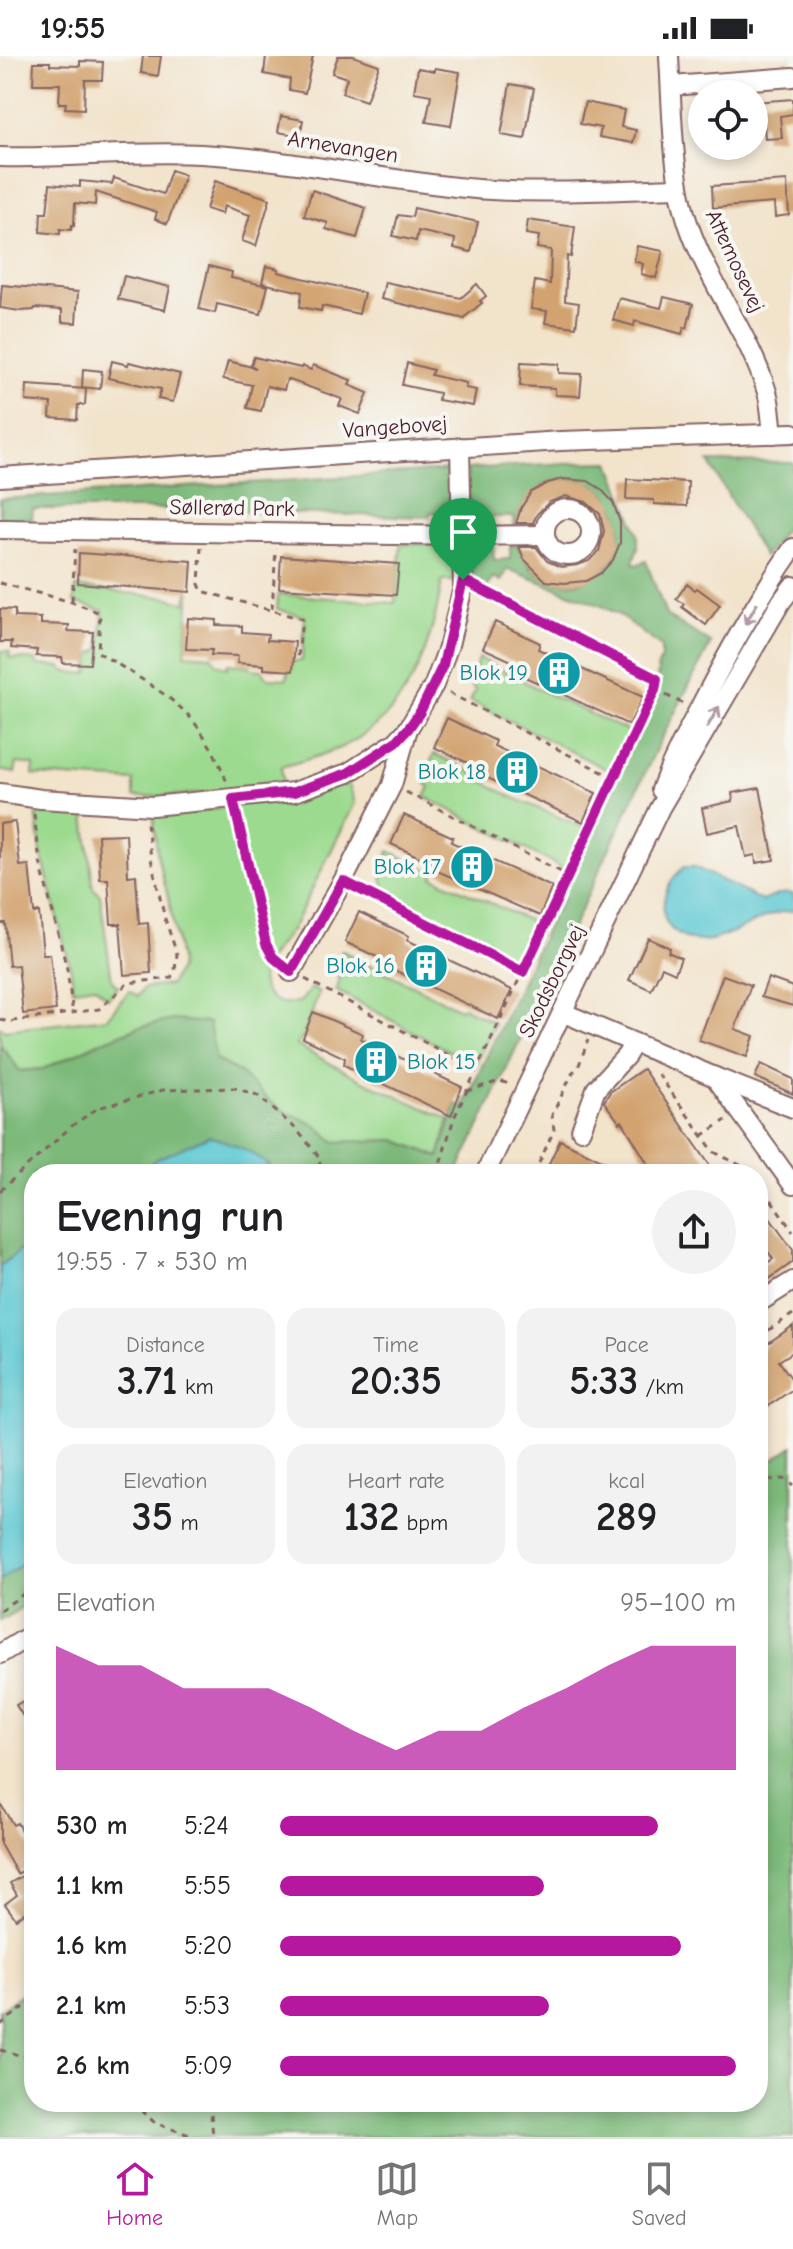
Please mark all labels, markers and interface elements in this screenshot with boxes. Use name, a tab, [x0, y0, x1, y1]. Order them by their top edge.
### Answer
text: 19:55	[40, 11, 106, 46]
map controls	[688, 80, 768, 160]
button: locate	[688, 80, 768, 160]
street label: Arnevangen	[286, 125, 400, 169]
street label: Attemosevej	[700, 205, 770, 317]
street label: Vangebovej	[342, 410, 448, 444]
street label: Søllerød Park	[169, 494, 295, 522]
pin	[429, 498, 497, 580]
icon: arrive	[441, 510, 485, 554]
one-way arrow	[743, 602, 759, 625]
building icon: Blok 19	[535, 649, 583, 697]
place label: Blok 19	[460, 660, 528, 686]
one-way arrow	[706, 705, 721, 729]
building icon: Blok 18	[493, 748, 541, 796]
place label: Blok 18	[418, 759, 486, 785]
building icon: Blok 17	[448, 843, 496, 891]
place label: Blok 17	[374, 854, 442, 880]
street label: Skodsborgvej	[513, 920, 591, 1042]
building icon: Blok 16	[402, 942, 450, 990]
place label: Blok 16	[326, 953, 395, 979]
building icon: Blok 15	[352, 1038, 400, 1086]
place label: Blok 15	[407, 1049, 476, 1075]
button: share	[652, 1190, 736, 1274]
text: Evening run	[56, 1191, 284, 1242]
text: 19:55 · 7 × 530 m	[56, 1247, 248, 1277]
text: Distance	[126, 1332, 205, 1358]
text: Time	[373, 1332, 419, 1358]
text: Pace	[604, 1332, 649, 1358]
text: 3.71	[117, 1358, 178, 1404]
text: 20:35	[350, 1358, 442, 1404]
text: 5:33	[569, 1358, 638, 1404]
text: km	[178, 1374, 214, 1400]
text: /km	[638, 1374, 684, 1400]
text: Elevation	[123, 1468, 207, 1494]
text: Heart rate	[347, 1468, 444, 1494]
text: kcal	[608, 1468, 645, 1494]
text: 35	[132, 1494, 173, 1540]
text: 132	[344, 1494, 399, 1540]
text: 289	[596, 1494, 657, 1540]
text: m	[173, 1510, 199, 1536]
text: bpm	[399, 1510, 448, 1536]
text: Elevation	[56, 1588, 156, 1618]
text: 95–100 m	[620, 1588, 736, 1618]
text: 530 m	[56, 1811, 127, 1841]
text: 5:24	[184, 1811, 229, 1841]
text: 1.1 km	[56, 1871, 124, 1901]
text: 5:55	[184, 1871, 231, 1901]
text: 1.6 km	[56, 1931, 127, 1961]
text: 5:20	[184, 1931, 232, 1961]
text: 2.1 km	[56, 1991, 127, 2021]
text: 5:53	[184, 1991, 230, 2021]
text: 2.6 km	[56, 2051, 130, 2081]
text: 5:09	[184, 2051, 232, 2081]
tab: Home	[106, 2157, 163, 2231]
tab: Map	[375, 2157, 419, 2231]
tab: Saved	[632, 2157, 687, 2231]

